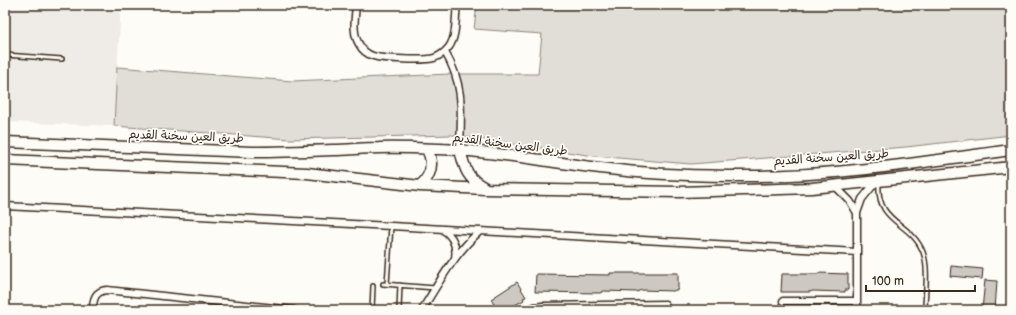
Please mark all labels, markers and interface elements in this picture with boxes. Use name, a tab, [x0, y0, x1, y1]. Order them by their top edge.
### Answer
street label: طريق العين سخنة القديم	[128, 127, 244, 147]
street label: طريق العين سخنة القديم	[451, 130, 568, 160]
street label: طريق العين سخنة القديم	[773, 146, 889, 170]
scale bar	[866, 267, 975, 293]
text: 100 m	[872, 274, 904, 289]

